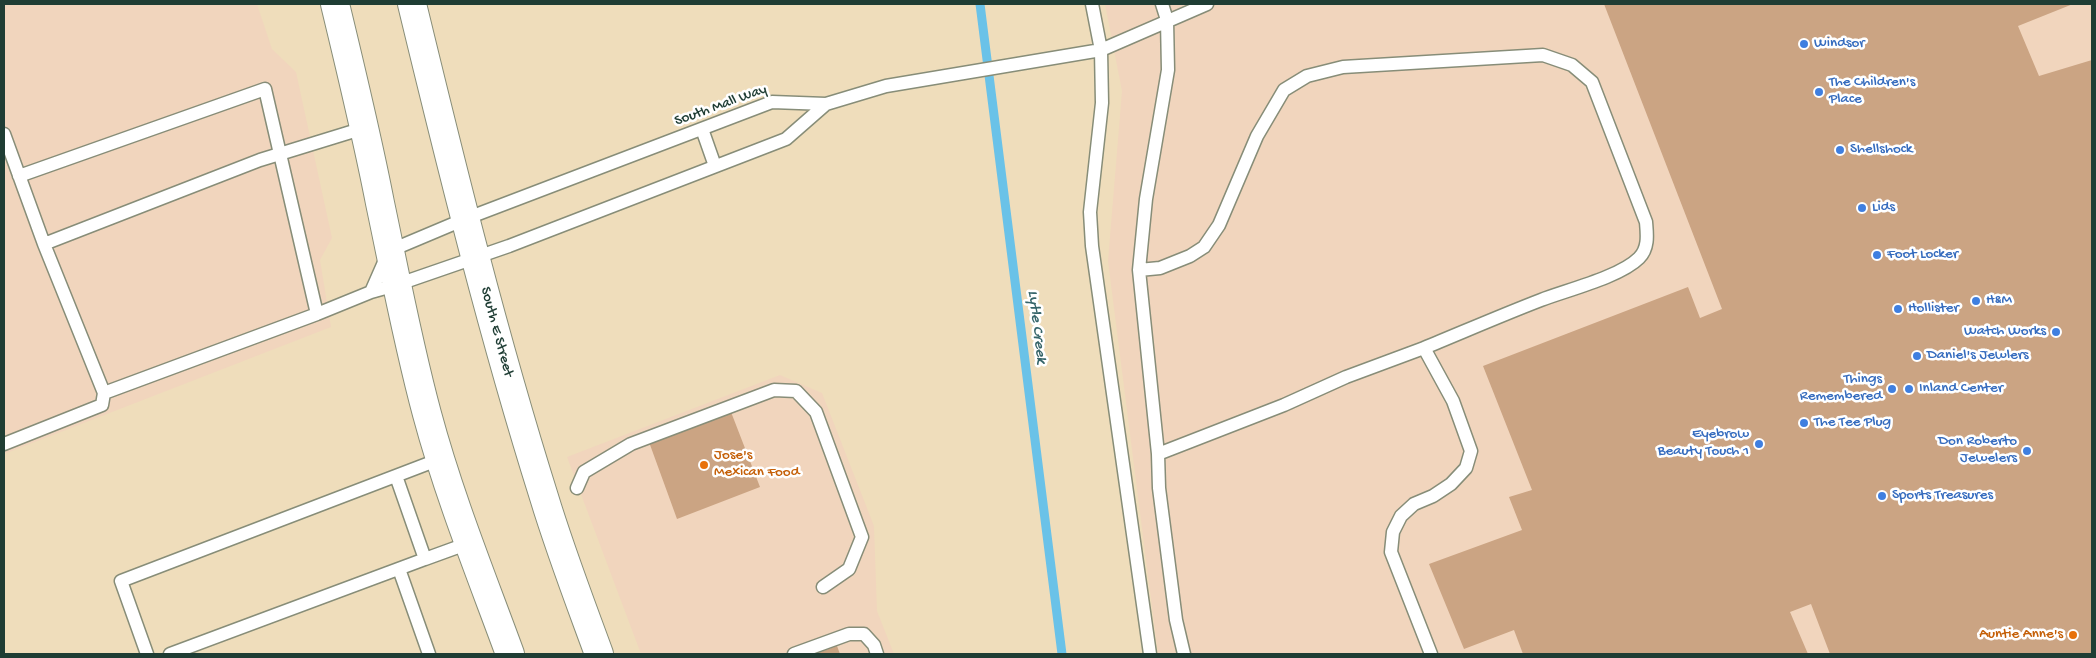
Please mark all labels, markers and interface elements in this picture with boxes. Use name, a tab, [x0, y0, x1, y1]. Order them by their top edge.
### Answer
place label: Windsor	[1814, 35, 1865, 53]
marker: Windsor	[1798, 38, 1810, 50]
place label: The Children's Place	[1829, 74, 1915, 109]
street label: South Mall Way	[672, 81, 770, 131]
marker: The Children's Place	[1813, 86, 1825, 98]
place label: Shellshock	[1850, 141, 1913, 159]
marker: Shellshock	[1834, 144, 1846, 156]
place label: Lids	[1872, 199, 1895, 217]
marker: Lids	[1856, 202, 1868, 214]
place label: Foot Locker	[1887, 246, 1958, 264]
marker: Foot Locker	[1871, 249, 1883, 261]
street label: South E Street	[475, 285, 517, 379]
water label: Lytle Creek	[1022, 289, 1050, 365]
place label: H&M	[1986, 292, 2012, 310]
marker: H&M	[1970, 295, 1982, 307]
place label: Hollister	[1908, 300, 1959, 318]
marker: Hollister	[1892, 303, 1904, 315]
place label: Watch Works	[1964, 323, 2046, 341]
marker: Watch Works	[2050, 326, 2062, 338]
place label: Daniel's Jewlers	[1927, 347, 2029, 365]
marker: Daniel's Jewlers	[1911, 350, 1923, 362]
place label: Things Remembered	[1800, 371, 1882, 406]
place label: Inland Center	[1919, 380, 2003, 398]
marker: Things Remembered	[1886, 383, 1898, 395]
marker: Inland Center	[1903, 383, 1915, 395]
place label: The Tee Plug	[1814, 414, 1891, 432]
marker: The Tee Plug	[1798, 417, 1810, 429]
place label: Eyebrow Beauty Touch 1	[1658, 426, 1749, 461]
place label: Don Roberto Jewelers	[1938, 433, 2017, 468]
marker: Eyebrow Beauty Touch 1	[1753, 438, 1765, 450]
marker: Don Roberto Jewelers	[2021, 445, 2033, 457]
place label: Jose's Mexican Food	[714, 447, 799, 482]
marker: Jose's Mexican Food	[698, 459, 710, 471]
place label: Sports Treasures	[1892, 487, 1993, 505]
marker: Sports Treasures	[1876, 490, 1888, 502]
place label: Auntie Anne's	[1979, 626, 2063, 644]
marker: Auntie Anne's	[2067, 629, 2079, 641]

